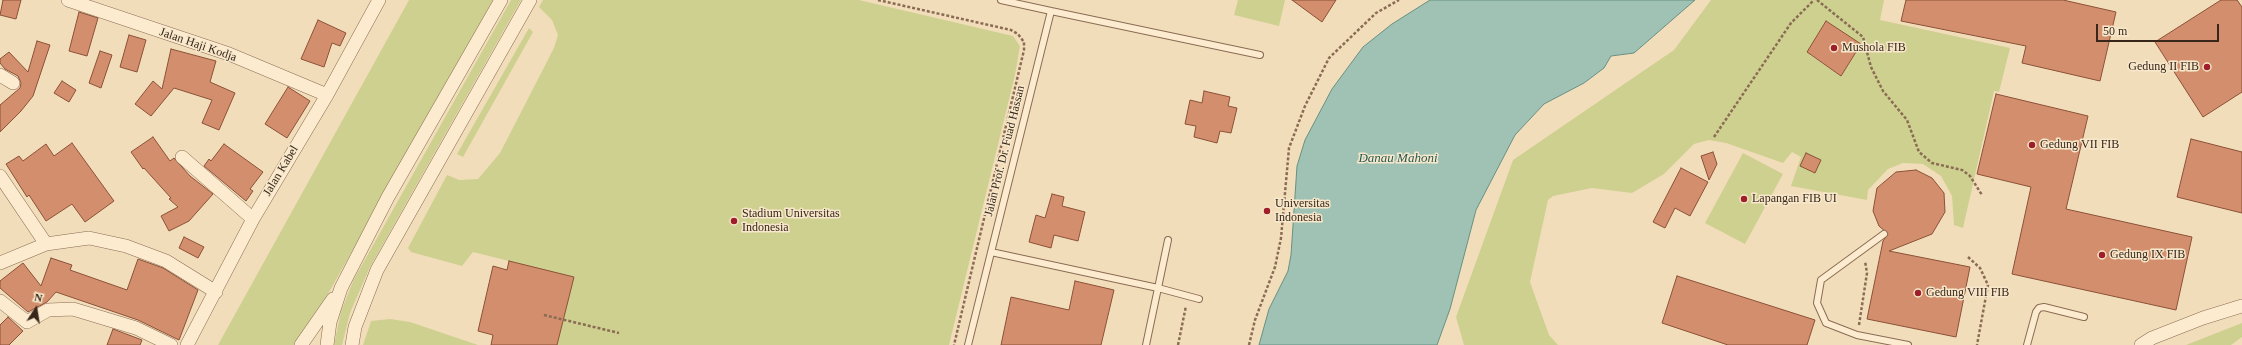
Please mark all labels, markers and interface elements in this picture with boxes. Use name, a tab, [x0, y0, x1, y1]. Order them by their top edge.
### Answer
scale bar	[2098, 16, 2221, 42]
text: 50 m	[2103, 24, 2127, 38]
street label: Jalan Haji Kodja	[158, 25, 238, 65]
place label: Mushola FIB	[1842, 41, 1906, 55]
marker: Mushola FIB	[1829, 43, 1839, 53]
place label: Gedung II FIB	[2128, 60, 2199, 74]
marker: Gedung II FIB	[2202, 62, 2212, 72]
street label: Jalan Prof. Dr. Fuad Hassan	[982, 84, 1028, 218]
place label: Gedung VII FIB	[2040, 138, 2119, 152]
marker: Gedung VII FIB	[2027, 140, 2037, 150]
street label: Jalan Kabel	[260, 143, 302, 199]
water label: Danau Mahoni	[1358, 151, 1438, 167]
place label: Lapangan FIB UI	[1752, 192, 1837, 206]
marker: Lapangan FIB UI	[1739, 194, 1749, 204]
place label: Universitas Indonesia	[1275, 197, 1330, 225]
marker: Universitas Indonesia	[1262, 206, 1272, 216]
place label: Stadium Universitas Indonesia	[742, 207, 840, 235]
marker: Stadium Universitas Indonesia	[729, 216, 739, 226]
place label: Gedung IX FIB	[2110, 248, 2185, 262]
marker: Gedung IX FIB	[2097, 250, 2107, 260]
place label: Gedung VIII FIB	[1926, 286, 2009, 300]
marker: Gedung VIII FIB	[1913, 288, 1923, 298]
north arrow	[16, 289, 56, 329]
text: N	[33, 291, 44, 304]

